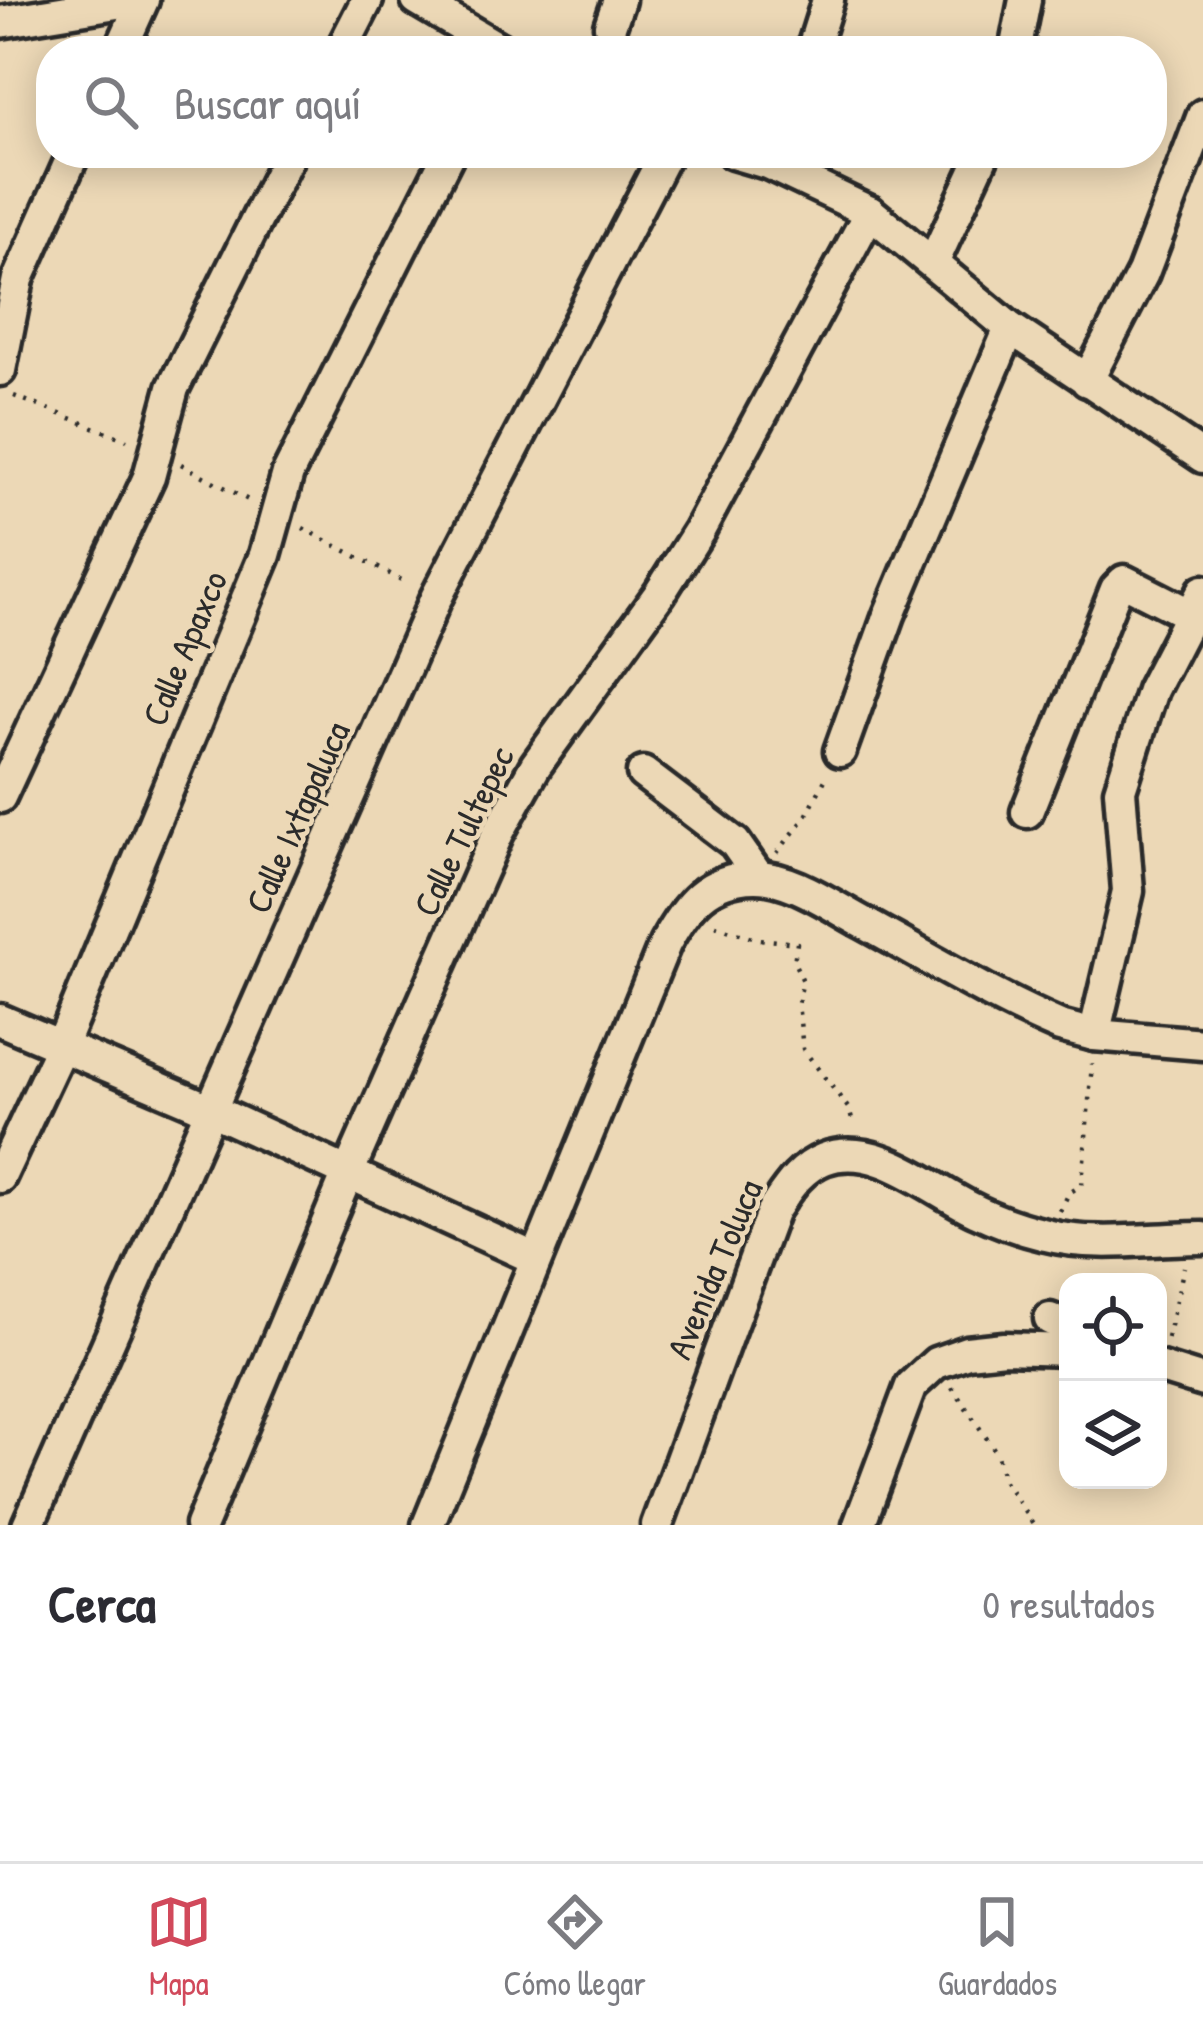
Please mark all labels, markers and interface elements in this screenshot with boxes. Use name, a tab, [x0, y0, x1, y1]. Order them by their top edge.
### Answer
search box	[36, 36, 1167, 168]
icon: search	[78, 69, 144, 135]
text: Buscar aquí	[174, 72, 361, 133]
street label: Calle Apaxco	[129, 563, 238, 733]
street label: Calle Ixtapaluca	[233, 713, 361, 920]
street label: Calle Tultepec	[400, 738, 525, 924]
street label: Avenida Toluca	[654, 1172, 773, 1366]
map controls	[1059, 1273, 1167, 1489]
button: locate	[1059, 1273, 1167, 1381]
button: layers	[1059, 1381, 1167, 1489]
text: Cerca	[48, 1569, 156, 1638]
text: 0 resultados	[982, 1577, 1155, 1630]
tab: Mapa	[146, 1889, 212, 2005]
tab: Cómo llegar	[504, 1889, 646, 2005]
tab: Guardados	[938, 1889, 1057, 2005]

